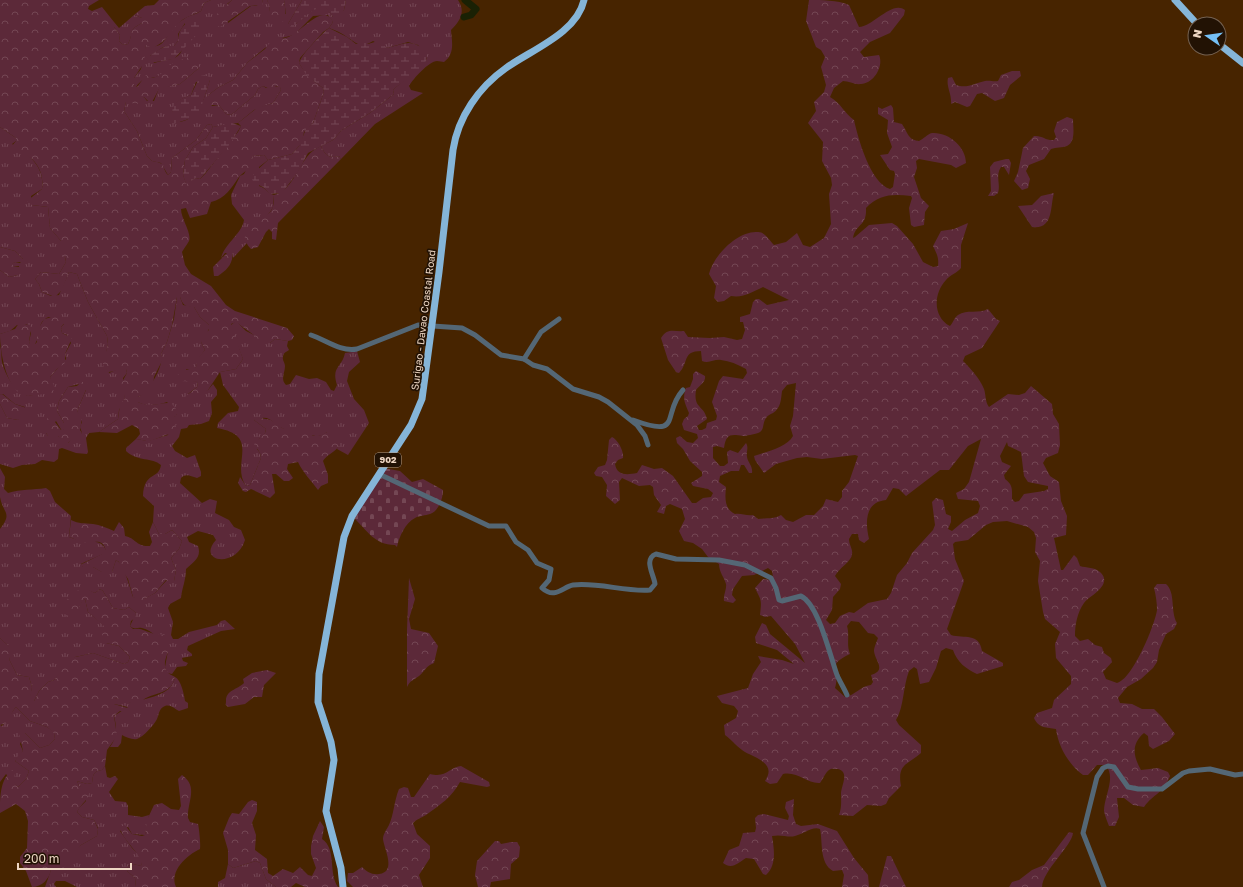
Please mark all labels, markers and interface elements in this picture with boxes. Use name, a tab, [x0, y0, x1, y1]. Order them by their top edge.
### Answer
north arrow	[1187, 16, 1227, 56]
text: N	[1189, 28, 1204, 39]
street label: Surigao - Davao Coastal Road	[408, 249, 438, 391]
road number: 902	[375, 453, 401, 467]
scale bar	[18, 845, 131, 871]
text: 200 m	[24, 851, 59, 866]

